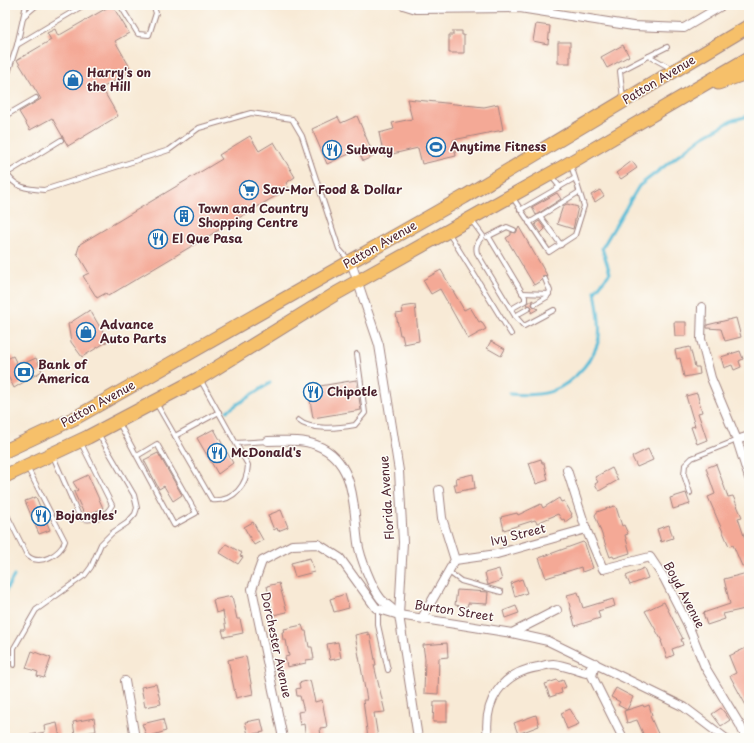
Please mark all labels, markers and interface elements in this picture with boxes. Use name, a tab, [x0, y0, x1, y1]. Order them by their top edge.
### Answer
street label: Patton Avenue	[618, 50, 699, 108]
place label: Harry's on the Hill	[87, 63, 151, 95]
shop icon: Harry's on the Hill	[62, 69, 84, 91]
sports icon: Anytime Fitness	[425, 136, 447, 158]
place label: Anytime Fitness	[450, 137, 546, 155]
restaurant icon: Subway	[321, 139, 343, 161]
place label: Subway	[346, 140, 393, 158]
supermarket icon: Sav-Mor Food & Dollar	[238, 179, 260, 201]
place label: Sav-Mor Food & Dollar	[263, 180, 403, 198]
place label: Town and Country Shopping Centre	[198, 199, 308, 231]
building icon: Town and Country Shopping Centre	[173, 205, 195, 227]
street label: Patton Avenue	[339, 215, 420, 273]
restaurant icon: El Que Pasa	[147, 228, 169, 250]
place label: El Que Pasa	[172, 229, 243, 247]
place label: Advance Auto Parts	[100, 315, 166, 347]
shop icon: Advance Auto Parts	[75, 321, 97, 343]
place label: Bank of America	[37, 355, 90, 387]
bank icon: Bank of America	[13, 361, 35, 383]
street label: Patton Avenue	[57, 375, 138, 431]
restaurant icon: Chipotle	[302, 381, 324, 403]
place label: Chipotle	[327, 382, 378, 400]
restaurant icon: McDonald's	[206, 442, 228, 464]
place label: McDonald's	[231, 443, 301, 461]
street label: Florida Avenue	[374, 455, 398, 541]
restaurant icon: Bojangles'	[30, 505, 52, 527]
place label: Bojangles'	[55, 506, 117, 524]
street label: Ivy Street	[488, 518, 547, 550]
street label: Boyd Avenue	[660, 558, 710, 631]
street label: Dorchester Avenue	[257, 590, 297, 700]
street label: Burton Street	[413, 595, 495, 625]

